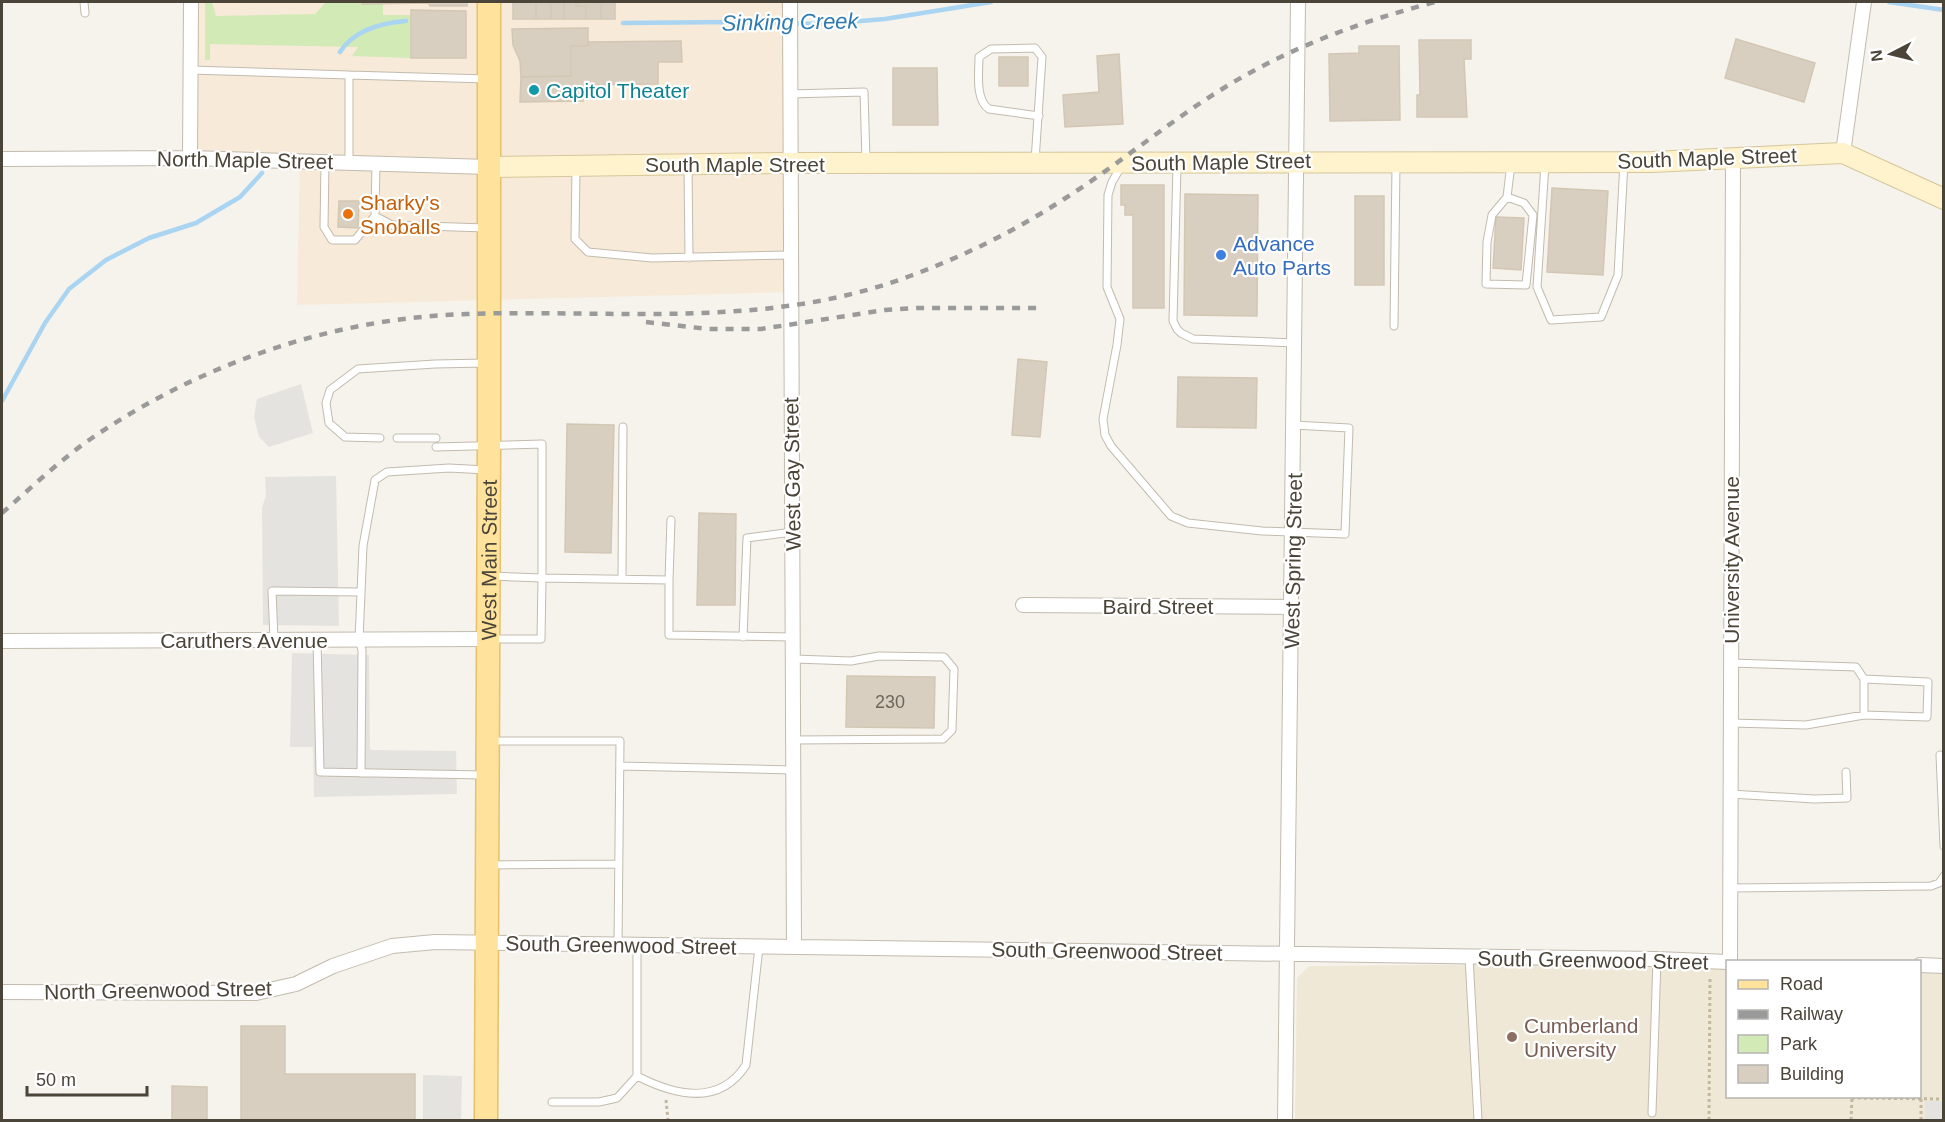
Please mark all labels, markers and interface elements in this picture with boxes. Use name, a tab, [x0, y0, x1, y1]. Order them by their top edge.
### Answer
water label: Sinking Creek	[721, 8, 860, 36]
north arrow	[1861, 24, 1921, 84]
text: N	[1867, 49, 1886, 63]
place label: Capitol Theater	[546, 79, 689, 102]
marker: Capitol Theater	[527, 83, 541, 97]
street label: South Maple Street	[1617, 143, 1797, 173]
street label: North Maple Street	[157, 147, 333, 173]
street label: South Maple Street	[1131, 149, 1311, 175]
street label: South Maple Street	[645, 153, 825, 176]
place label: Sharky's Snoballs	[360, 191, 441, 238]
marker: Sharky's Snoballs	[341, 207, 355, 221]
place label: Advance Auto Parts	[1233, 232, 1331, 279]
marker: Advance Auto Parts	[1214, 248, 1228, 262]
street label: West Gay Street	[779, 397, 805, 551]
street label: West Spring Street	[1280, 473, 1306, 649]
street label: University Avenue	[1720, 476, 1743, 644]
street label: West Main Street	[477, 479, 500, 640]
street label: Baird Street	[1103, 595, 1214, 618]
street label: Caruthers Avenue	[160, 629, 328, 652]
house number: 230	[875, 692, 905, 712]
street label: South Greenwood Street	[505, 931, 737, 959]
street label: South Greenwood Street	[991, 937, 1223, 965]
street label: South Greenwood Street	[1477, 946, 1709, 974]
legend	[1726, 960, 1921, 1098]
text: Road	[1780, 974, 1823, 994]
street label: North Greenwood Street	[44, 977, 272, 1003]
text: Railway	[1780, 1004, 1843, 1024]
place label: Cumberland University	[1524, 1014, 1638, 1061]
marker: Cumberland University	[1505, 1030, 1519, 1044]
text: Park	[1780, 1034, 1818, 1054]
scale bar	[27, 1059, 147, 1097]
text: Building	[1780, 1064, 1844, 1084]
text: 50 m	[36, 1070, 76, 1090]

